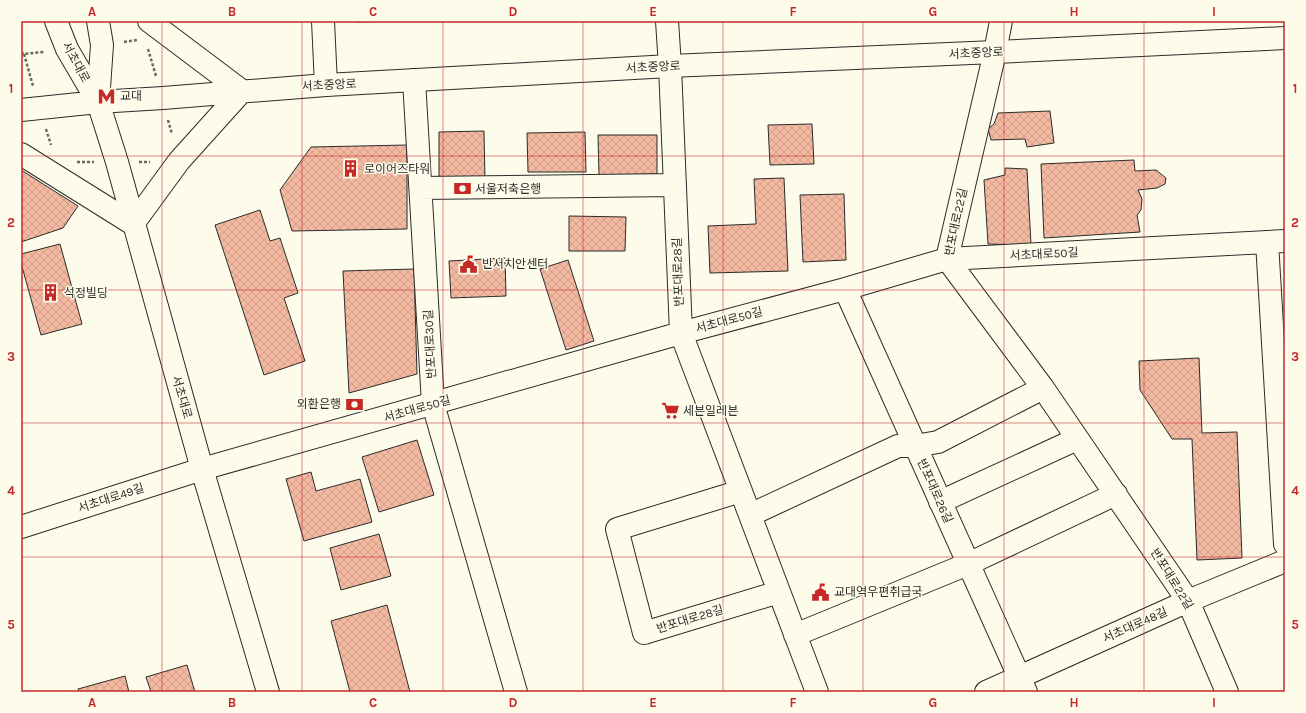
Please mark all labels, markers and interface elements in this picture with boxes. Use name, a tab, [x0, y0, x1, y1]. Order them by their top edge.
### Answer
text: A	[88, 4, 96, 19]
text: B	[228, 4, 236, 19]
text: C	[369, 4, 377, 19]
text: D	[509, 4, 518, 19]
text: E	[649, 4, 657, 19]
text: F	[789, 4, 797, 19]
text: G	[929, 4, 937, 19]
text: H	[1069, 4, 1079, 19]
text: I	[1212, 4, 1216, 19]
street label: 서초대로	[59, 39, 93, 85]
street label: 서초중앙로	[948, 45, 1004, 61]
street label: 서초중앙로	[625, 59, 681, 75]
street label: 서초중앙로	[301, 77, 357, 93]
text: 1	[9, 81, 13, 96]
text: 1	[1293, 81, 1297, 96]
metro station icon: 교대	[97, 86, 117, 106]
place label: 교대	[120, 89, 142, 103]
building icon: 로이어즈타워	[341, 159, 361, 179]
place label: 로이어즈타워	[364, 162, 430, 176]
bank icon: 서울저축은행	[452, 179, 472, 199]
place label: 서울저축은행	[475, 182, 541, 196]
street label: 반포대로22길	[942, 187, 970, 257]
text: 2	[7, 215, 15, 230]
text: 2	[1291, 215, 1299, 230]
street label: 반포대로28길	[670, 237, 686, 307]
street label: 서초대로50길	[1009, 245, 1079, 263]
public building icon: 반서치안센터	[459, 254, 479, 274]
place label: 반서치안센터	[482, 257, 548, 271]
building icon: 석정빌딩	[41, 283, 61, 303]
place label: 석정빌딩	[64, 286, 108, 300]
street label: 서초대로50길	[694, 304, 764, 336]
street label: 반포대로30길	[421, 309, 439, 379]
text: 3	[7, 349, 15, 364]
text: 3	[1291, 349, 1299, 364]
street label: 서초대로	[169, 374, 195, 420]
street label: 서초대로50길	[382, 393, 452, 425]
bank icon: 외환은행	[344, 394, 364, 414]
place label: 외환은행	[297, 397, 341, 411]
supermarket icon: 세븐일레븐	[660, 401, 680, 421]
place label: 세븐일레븐	[683, 404, 738, 418]
street label: 반포대로26길	[915, 457, 955, 525]
street label: 서초대로49길	[76, 481, 146, 515]
text: 4	[7, 483, 15, 498]
text: 4	[1291, 483, 1299, 498]
street label: 반포대로22길	[1148, 546, 1196, 612]
public building icon: 교대역우편취급국	[811, 582, 831, 602]
place label: 교대역우편취급국	[834, 585, 922, 599]
street label: 반포대로28길	[655, 602, 725, 636]
street label: 서초대로48길	[1101, 605, 1169, 645]
text: 5	[7, 617, 15, 632]
text: 5	[1291, 617, 1299, 632]
text: A	[88, 695, 96, 710]
text: B	[228, 695, 236, 710]
text: C	[369, 695, 377, 710]
text: D	[509, 695, 518, 710]
text: E	[649, 695, 657, 710]
text: F	[789, 695, 797, 710]
text: G	[929, 695, 937, 710]
text: H	[1069, 695, 1079, 710]
text: I	[1212, 695, 1216, 710]

